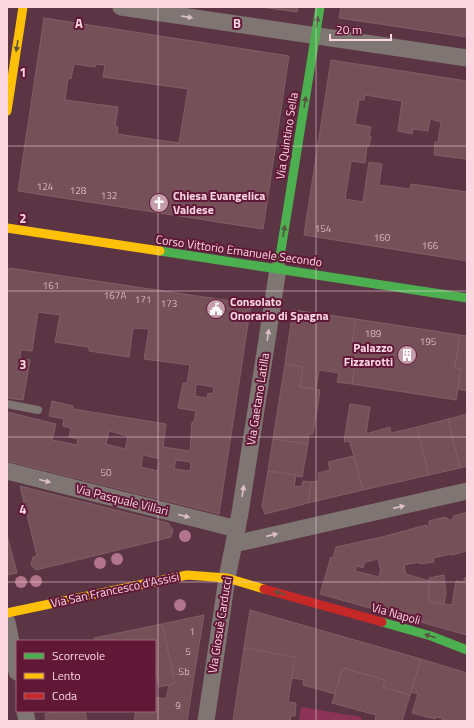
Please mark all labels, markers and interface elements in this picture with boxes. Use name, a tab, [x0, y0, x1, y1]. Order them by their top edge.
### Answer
text: A	[75, 13, 83, 33]
text: B	[233, 13, 241, 33]
one-way arrow	[181, 14, 193, 20]
one-way arrow	[314, 16, 320, 28]
scale bar	[330, 16, 391, 42]
text: 20 m	[336, 20, 362, 39]
one-way arrow	[14, 39, 20, 52]
text: 1	[19, 62, 27, 82]
street label: Via Quintino Sella	[270, 91, 303, 181]
one-way arrow	[302, 96, 308, 108]
house number: 124	[37, 179, 54, 194]
house number: 128	[70, 183, 87, 198]
place label: Chiesa Evangelica Valdese	[173, 186, 265, 219]
house number: 132	[101, 188, 117, 203]
church icon: Chiesa Evangelica Valdese	[148, 192, 170, 214]
text: 2	[19, 208, 27, 228]
house number: 154	[315, 221, 332, 236]
one-way arrow	[281, 224, 287, 237]
street label: Corso Vittorio Emanuele Secondo	[155, 229, 323, 272]
house number: 160	[374, 230, 391, 245]
house number: 166	[422, 238, 439, 253]
house number: 161	[43, 278, 59, 293]
house number: 167A	[104, 288, 126, 303]
house number: 171	[135, 292, 151, 307]
place label: Consolato Onorario di Spagna	[230, 292, 329, 325]
house number: 173	[161, 296, 177, 311]
public building icon: Consolato Onorario di Spagna	[205, 298, 227, 320]
house number: 189	[365, 326, 382, 341]
one-way arrow	[265, 329, 271, 341]
house number: 195	[420, 334, 437, 349]
place label: Palazzo Fizzarotti	[344, 338, 393, 371]
building icon: Palazzo Fizzarotti	[396, 344, 418, 366]
street label: Via Gaetano Latilla	[241, 351, 274, 447]
text: 3	[19, 354, 27, 374]
house number: 50	[100, 465, 112, 480]
one-way arrow	[39, 478, 51, 484]
street label: Via Pasquale Villari	[74, 479, 171, 520]
one-way arrow	[241, 485, 247, 497]
text: 4	[19, 499, 27, 519]
one-way arrow	[392, 503, 405, 509]
one-way arrow	[178, 514, 191, 520]
one-way arrow	[266, 532, 278, 538]
street label: Via San Francesco d'Assisi	[49, 567, 181, 612]
street label: Via Giosuè Carducci	[202, 575, 237, 675]
one-way arrow	[273, 590, 285, 596]
street label: Via Napoli	[369, 597, 423, 630]
house number: 1	[189, 624, 195, 639]
one-way arrow	[424, 633, 436, 639]
legend	[16, 640, 156, 712]
house number: 5	[185, 644, 191, 659]
text: Scorrevole	[52, 646, 105, 665]
house number: 5b	[179, 664, 189, 679]
text: Lento	[52, 666, 81, 685]
text: Coda	[52, 686, 77, 705]
house number: 9	[175, 698, 181, 713]

